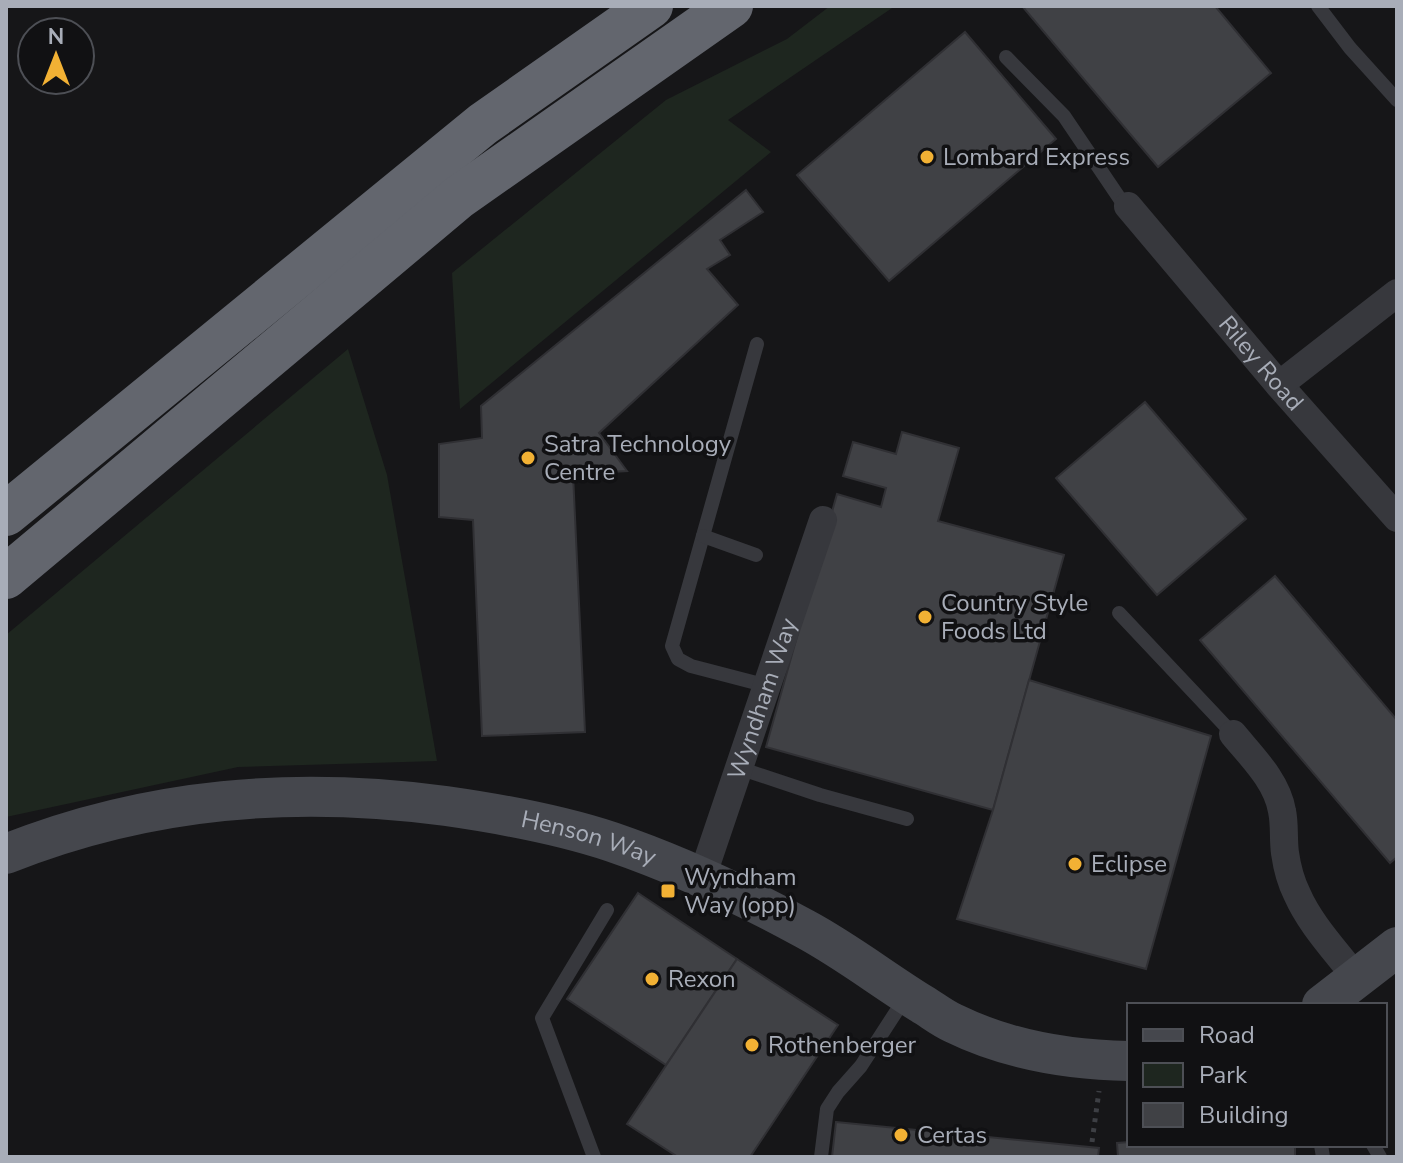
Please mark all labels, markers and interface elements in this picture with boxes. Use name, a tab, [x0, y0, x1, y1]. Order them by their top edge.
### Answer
north arrow	[16, 16, 96, 96]
text: N	[48, 22, 64, 52]
place label: Lombard Express	[943, 141, 1130, 173]
marker: Lombard Express	[918, 148, 936, 166]
street label: Riley Road	[1211, 309, 1311, 418]
place label: Satra Technology Centre	[544, 428, 732, 488]
marker: Satra Technology Centre	[519, 449, 537, 467]
place label: Country Style Foods Ltd	[941, 587, 1088, 647]
marker: Country Style Foods Ltd	[916, 608, 934, 626]
street label: Wyndham Way	[720, 613, 805, 784]
street label: Henson Way	[518, 803, 662, 873]
place label: Eclipse	[1091, 848, 1167, 880]
marker: Eclipse	[1066, 855, 1084, 873]
place label: Wyndham Way (opp)	[684, 861, 797, 921]
marker: Wyndham Way (opp)	[659, 882, 677, 900]
place label: Rexon	[668, 963, 736, 995]
marker: Rexon	[643, 970, 661, 988]
legend	[1127, 1003, 1387, 1147]
text: Road	[1199, 1019, 1255, 1051]
place label: Rothenberger	[768, 1029, 916, 1061]
marker: Rothenberger	[743, 1036, 761, 1054]
text: Park	[1199, 1059, 1248, 1091]
text: Building	[1199, 1099, 1289, 1131]
place label: Certas	[917, 1119, 987, 1151]
marker: Certas	[892, 1126, 910, 1144]

